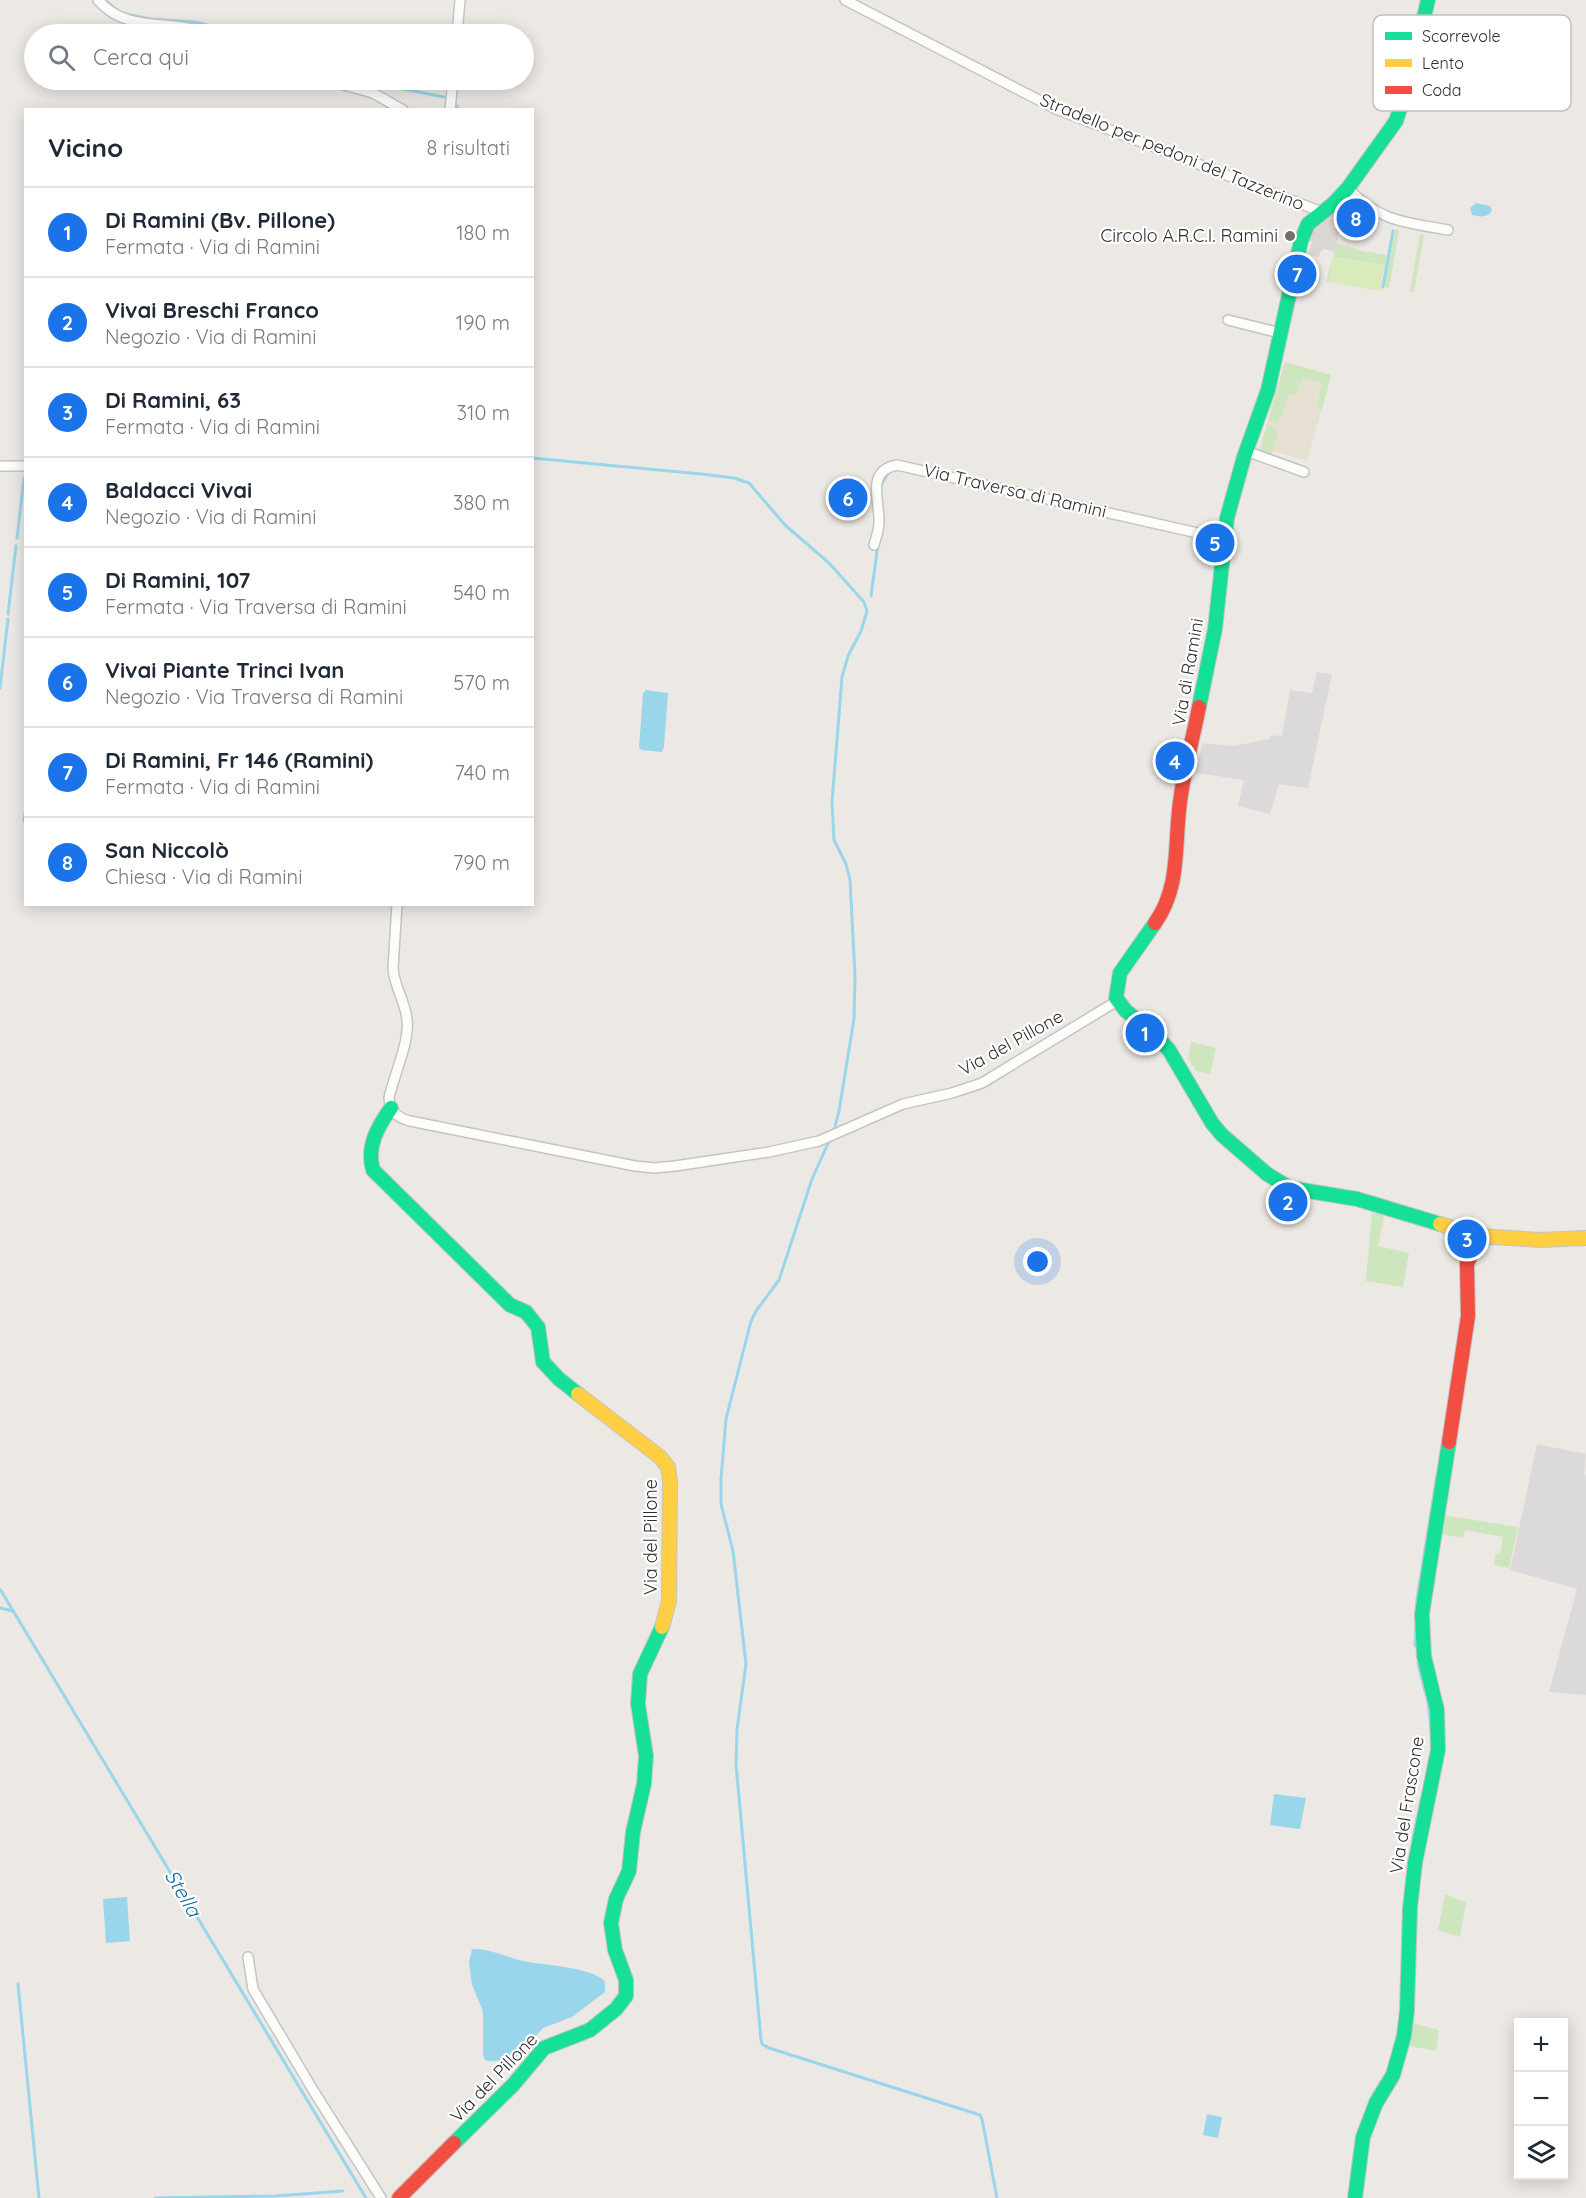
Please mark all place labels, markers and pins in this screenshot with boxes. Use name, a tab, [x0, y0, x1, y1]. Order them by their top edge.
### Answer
pin: 8	[1336, 196, 1376, 240]
place label: Circolo A.R.C.I. Ramini	[1100, 224, 1278, 247]
marker: Circolo A.R.C.I. Ramini	[1283, 229, 1297, 243]
pin: 7	[1278, 252, 1316, 296]
pin: 6	[828, 476, 868, 520]
pin: 5	[1196, 520, 1234, 566]
pin: 4	[1156, 738, 1194, 783]
pin: 1	[1126, 1010, 1164, 1056]
pin: 2	[1268, 1180, 1308, 1224]
pin: 3	[1448, 1216, 1486, 1262]

